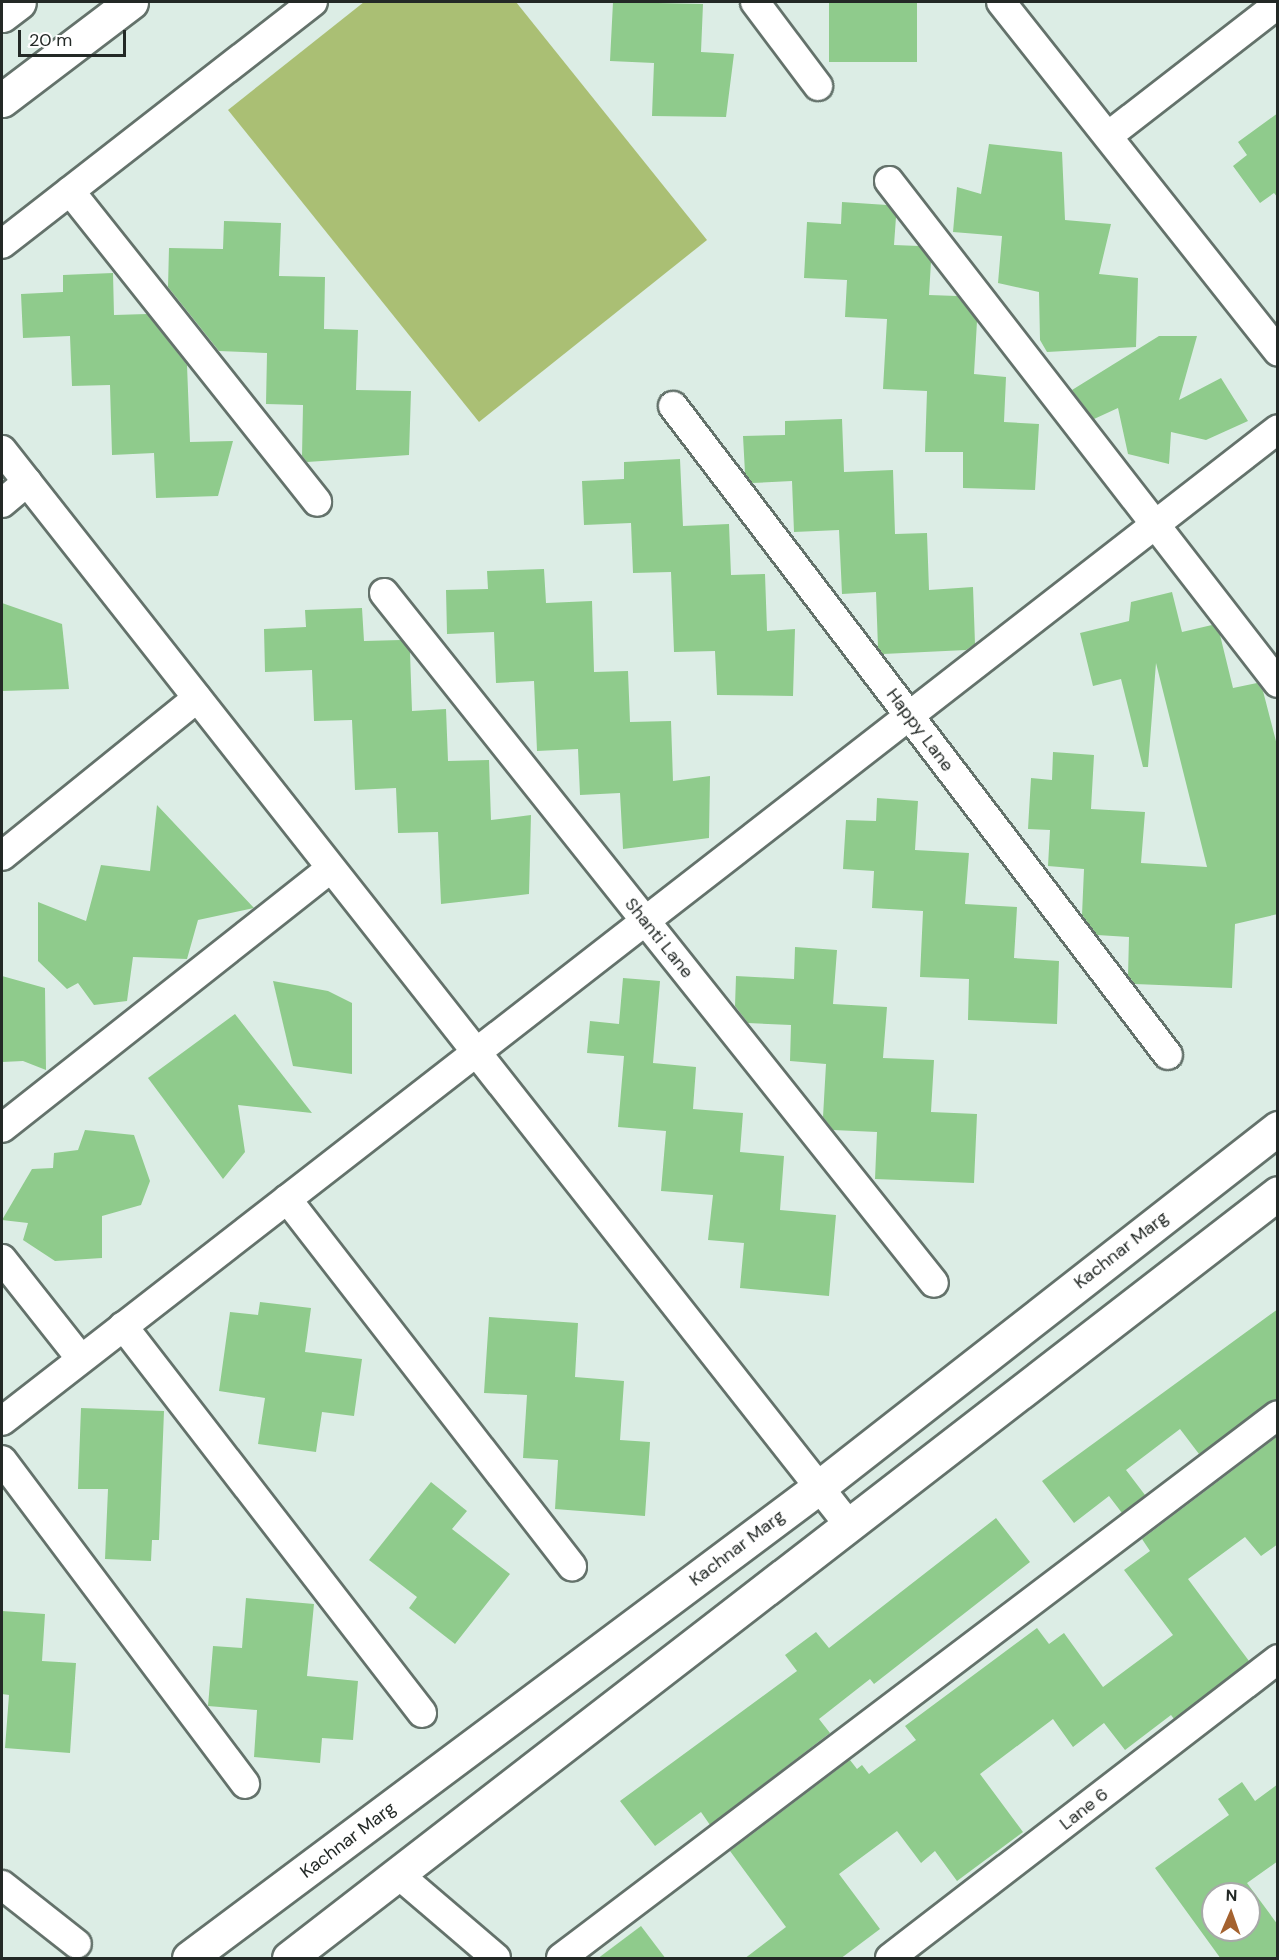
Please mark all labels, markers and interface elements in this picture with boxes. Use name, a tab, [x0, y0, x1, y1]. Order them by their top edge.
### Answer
scale bar	[21, 18, 129, 56]
text: 20 m	[29, 28, 72, 52]
street label: Happy Lane	[882, 684, 958, 776]
street label: Shanti Lane	[620, 894, 698, 982]
street label: Kachnar Marg	[1070, 1207, 1172, 1293]
street label: Kachnar Marg	[685, 1505, 789, 1591]
street label: Lane 6	[1055, 1783, 1113, 1835]
street label: Kachnar Marg	[296, 1797, 400, 1883]
north arrow	[1201, 1882, 1261, 1942]
text: N	[1225, 1885, 1238, 1906]

